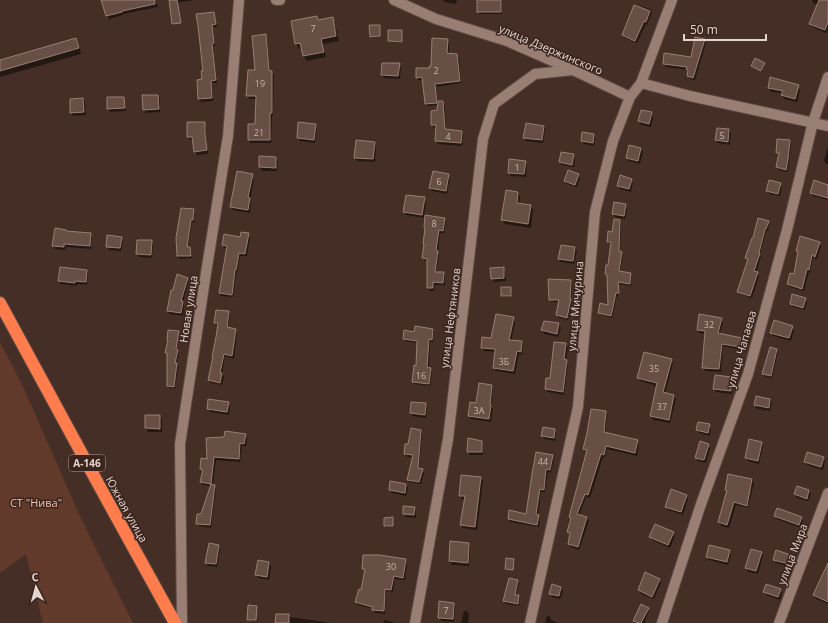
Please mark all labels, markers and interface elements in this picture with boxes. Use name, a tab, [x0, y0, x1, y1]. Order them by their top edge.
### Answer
scale bar	[684, 16, 766, 42]
street label: улица Дзержинского	[497, 20, 606, 78]
text: 50 m	[690, 21, 718, 38]
house number: 7	[310, 22, 316, 35]
house number: 2	[433, 64, 439, 77]
house number: 19	[255, 77, 265, 90]
house number: 21	[254, 126, 264, 139]
house number: 5	[719, 129, 725, 142]
house number: 4	[445, 130, 451, 143]
house number: 1	[514, 161, 520, 174]
house number: 6	[436, 175, 442, 188]
house number: 8	[431, 217, 437, 230]
street label: улица Мичурина	[564, 260, 586, 352]
street label: улица Нефтяников	[436, 267, 464, 369]
street label: Новая улица	[175, 274, 201, 344]
street label: улица Чапаева	[723, 309, 759, 389]
house number: 32	[704, 318, 714, 331]
house number: 3Б	[499, 355, 510, 368]
house number: 35	[649, 362, 659, 375]
house number: 16	[416, 369, 426, 382]
house number: 37	[657, 400, 667, 413]
house number: 3А	[474, 404, 485, 417]
road number: А-146	[69, 455, 105, 471]
house number: 44	[538, 455, 548, 468]
street label: Южная улица	[103, 473, 151, 545]
park label: СТ "Нива"	[10, 495, 62, 510]
street label: улица Мира	[773, 521, 811, 587]
house number: 30	[386, 560, 396, 573]
north arrow	[16, 567, 56, 607]
text: С	[31, 569, 39, 584]
house number: 7	[443, 604, 449, 617]

